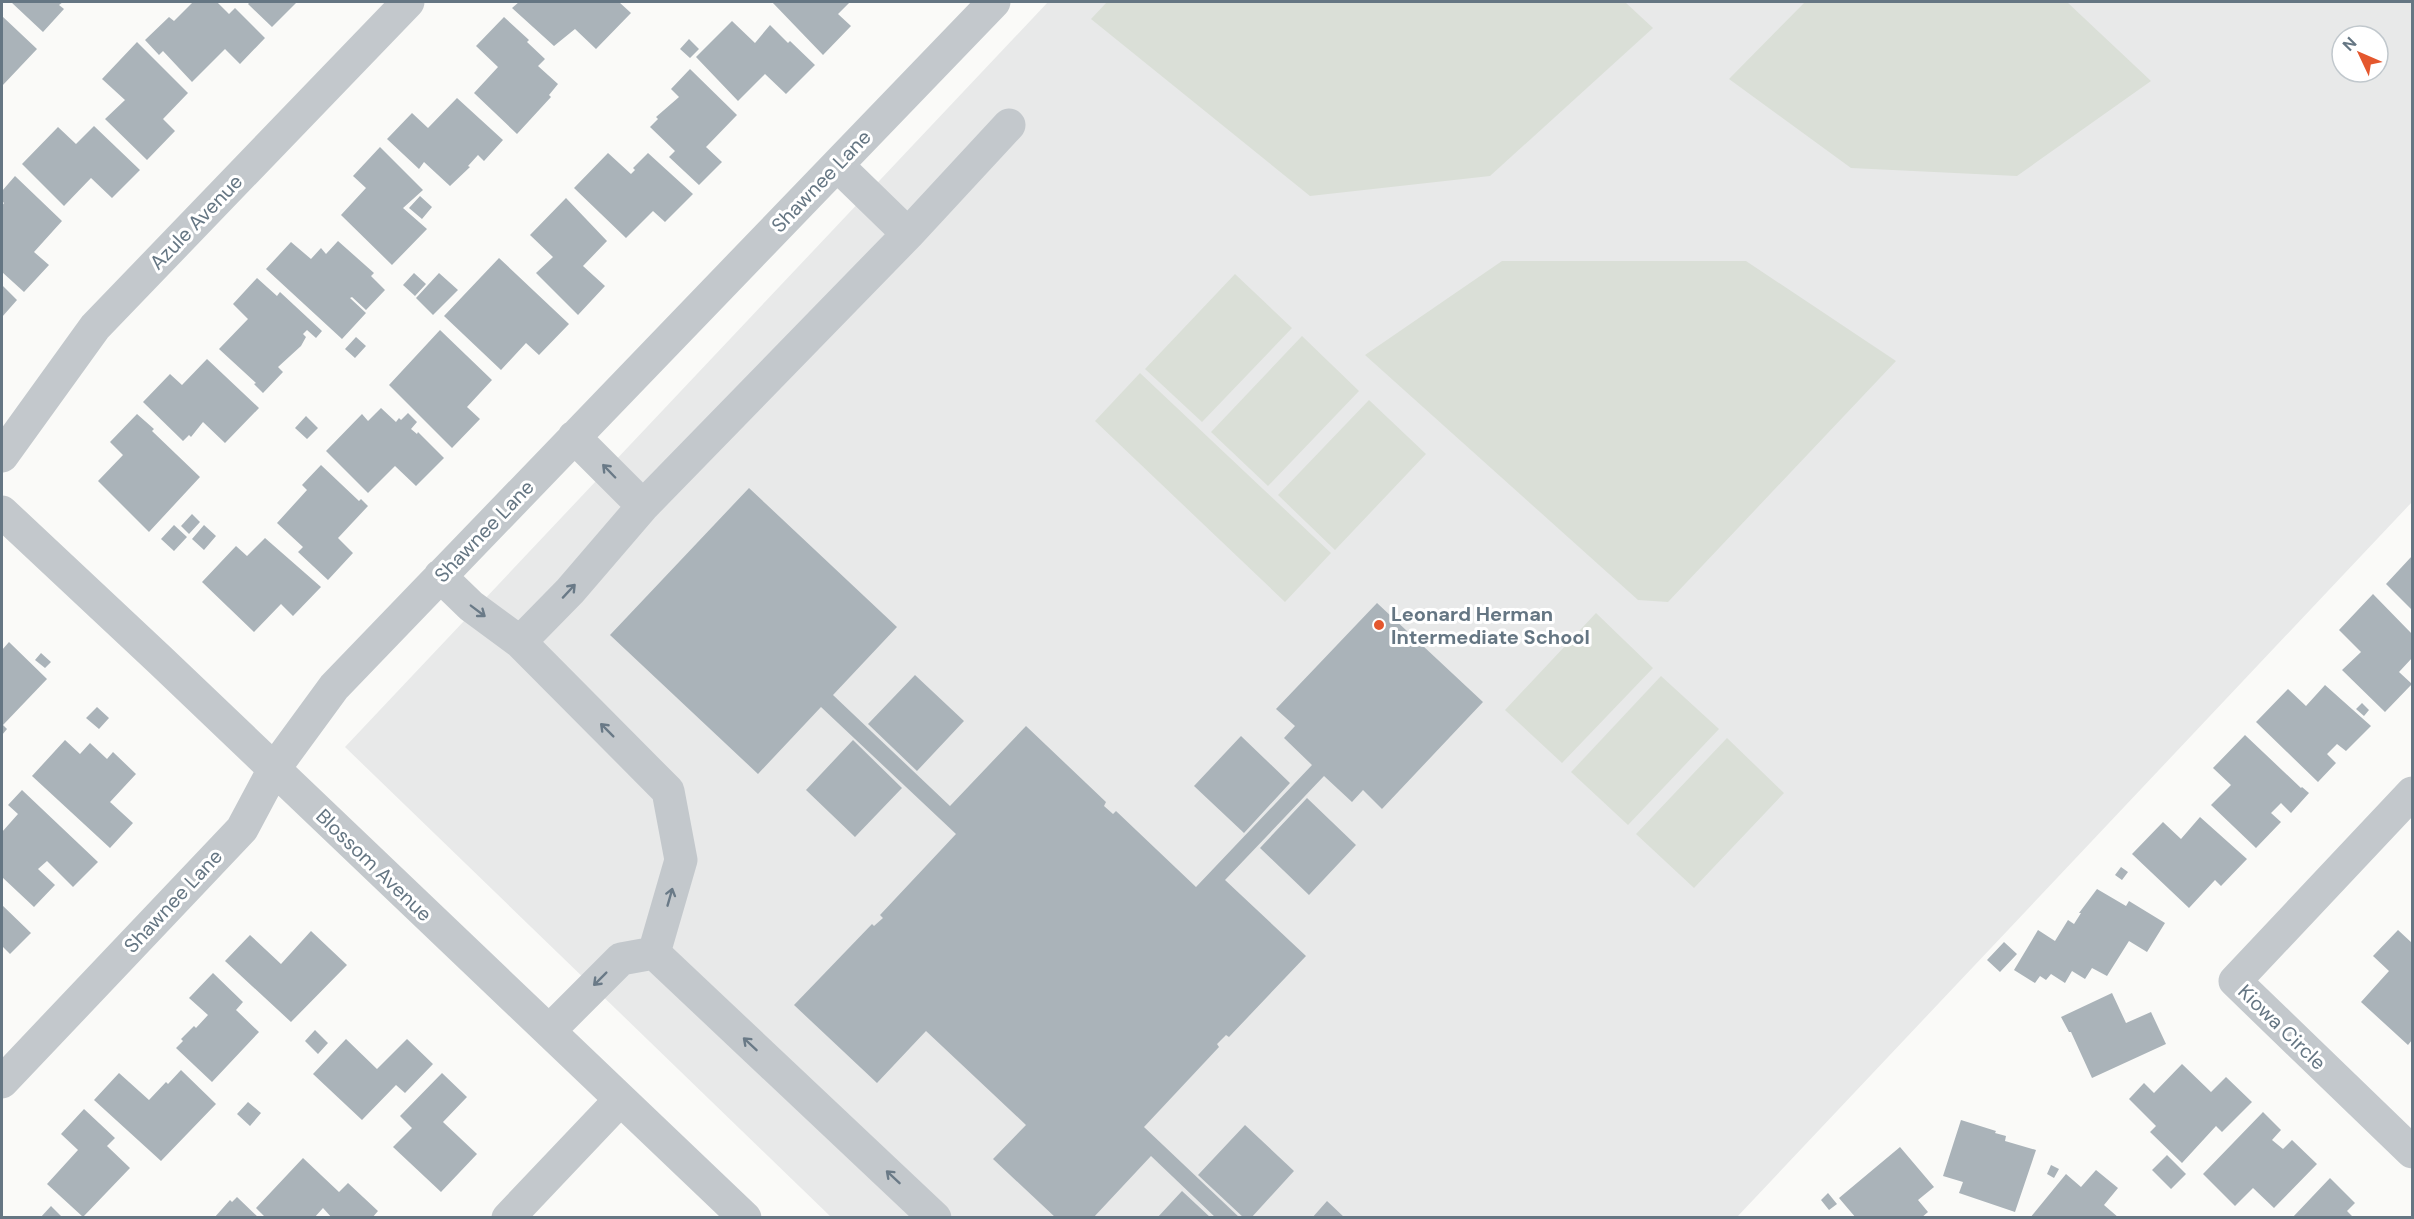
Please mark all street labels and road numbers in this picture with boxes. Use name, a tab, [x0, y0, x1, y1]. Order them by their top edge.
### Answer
street label: Shawnee Lane	[766, 124, 876, 238]
street label: Azule Avenue	[144, 169, 248, 275]
street label: Shawnee Lane	[429, 474, 539, 588]
street label: Blossom Avenue	[311, 803, 437, 927]
street label: Shawnee Lane	[118, 844, 228, 958]
street label: Kiowa Circle	[2233, 979, 2331, 1075]

